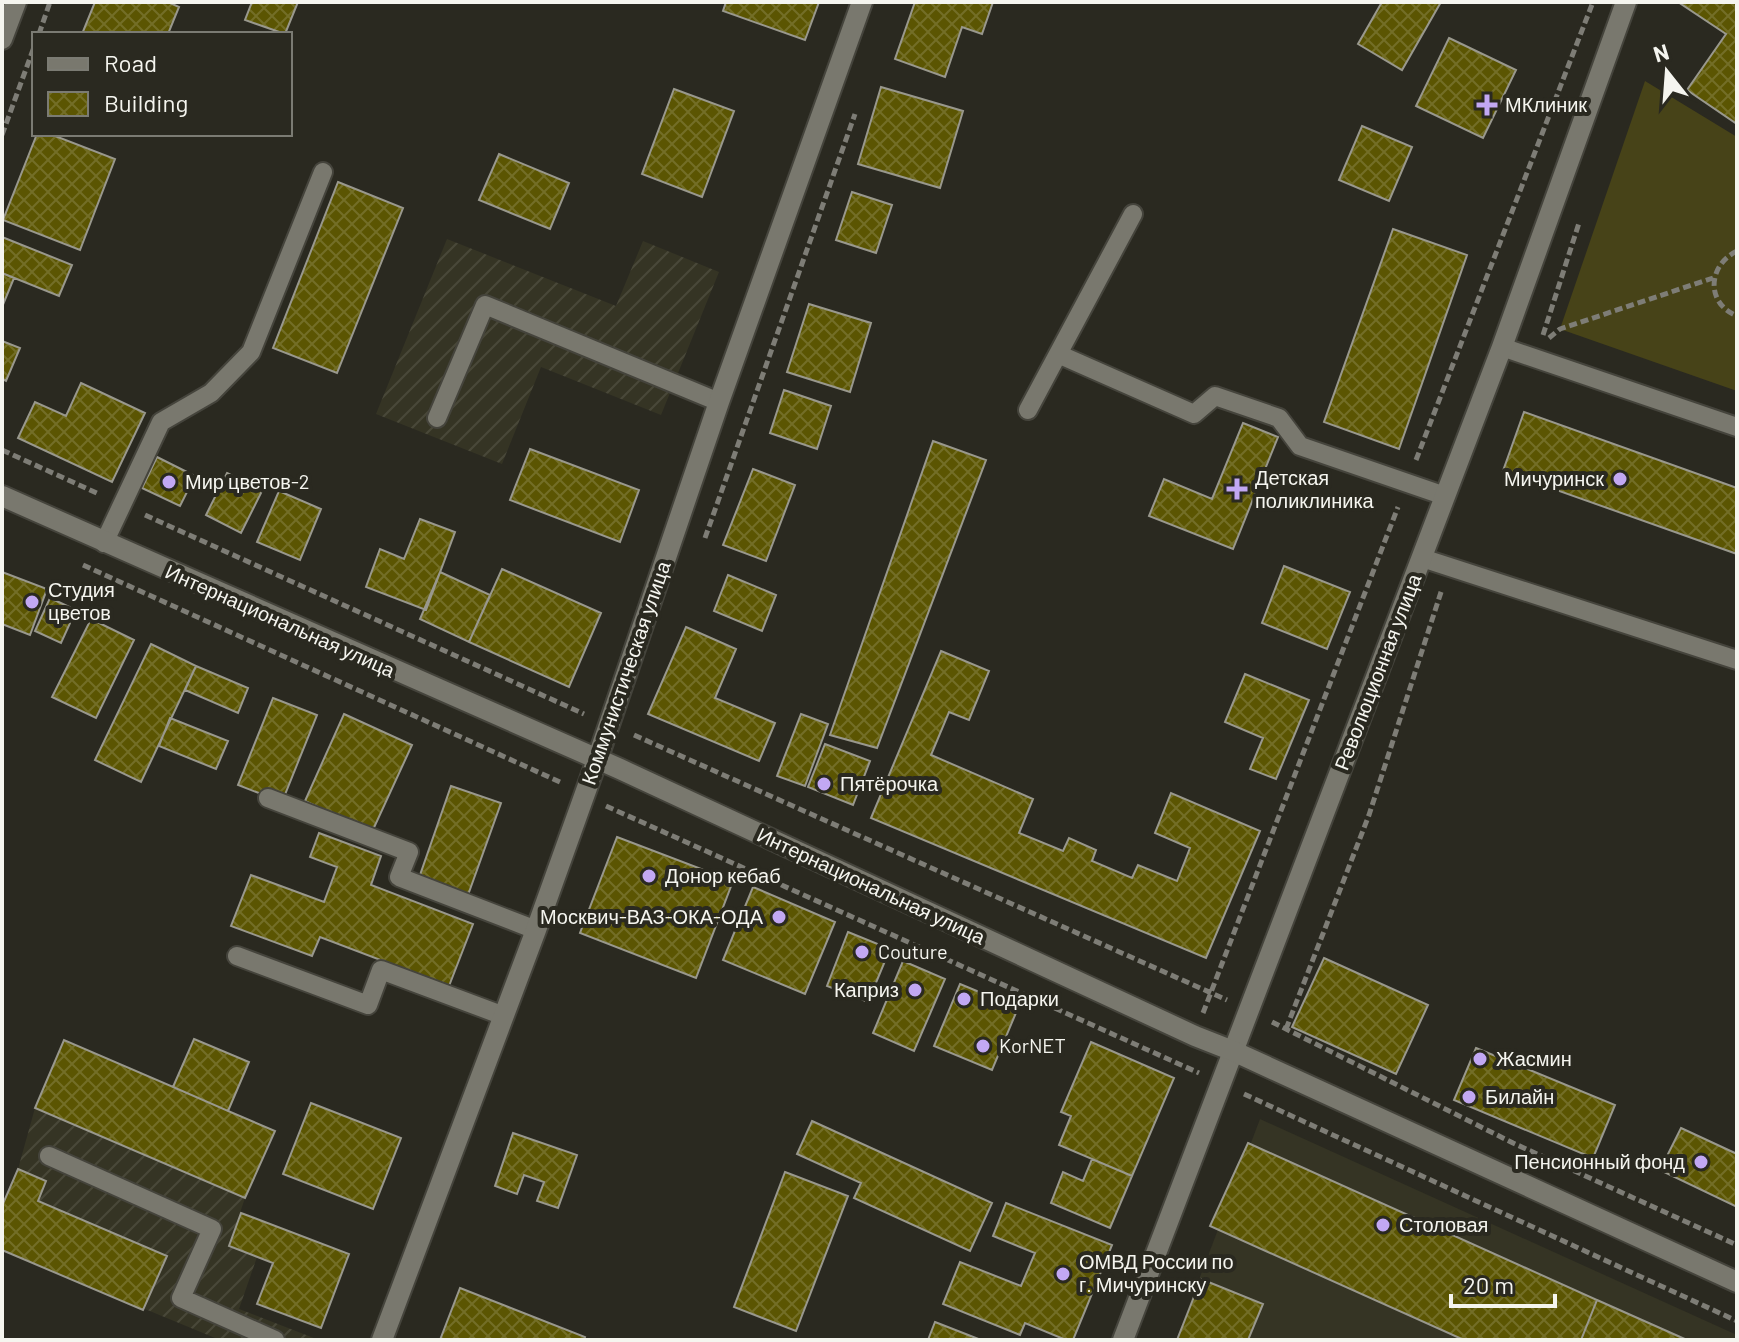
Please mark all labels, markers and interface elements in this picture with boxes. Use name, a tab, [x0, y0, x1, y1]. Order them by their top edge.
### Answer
legend	[32, 32, 292, 136]
north arrow	[1627, 32, 1707, 112]
text: N	[1650, 37, 1672, 66]
text: Road	[104, 48, 157, 77]
text: Building	[104, 88, 188, 117]
place label: МКлиник	[1505, 92, 1587, 116]
marker: МКлиник	[1476, 94, 1498, 116]
place label: Детская поликлиника	[1255, 465, 1375, 512]
place label: Мичуринск	[1504, 466, 1604, 490]
place label: Мир цветов-2	[185, 469, 310, 493]
marker: Мичуринск	[1611, 470, 1629, 488]
marker: Мир цветов-2	[160, 473, 178, 491]
marker: Детская поликлиника	[1226, 478, 1248, 500]
street label: Коммунистическая улица	[575, 557, 675, 788]
street label: Интернациональная улица	[162, 559, 400, 682]
street label: Революционная улица	[1329, 569, 1426, 773]
place label: Студия цветов	[48, 577, 115, 624]
marker: Студия цветов	[23, 593, 41, 611]
place label: Пятёрочка	[840, 771, 939, 795]
marker: Пятёрочка	[815, 775, 833, 793]
street label: Интернациональная улица	[754, 822, 990, 949]
place label: Донор кебаб	[665, 863, 781, 887]
marker: Донор кебаб	[640, 867, 658, 885]
place label: Москвич-ВАЗ-ОКА-ОДА	[540, 904, 764, 928]
marker: Москвич-ВАЗ-ОКА-ОДА	[770, 908, 788, 926]
place label: Couture	[878, 939, 948, 963]
marker: Couture	[853, 943, 871, 961]
place label: Каприз	[834, 977, 899, 1001]
marker: Каприз	[906, 981, 924, 999]
place label: Подарки	[980, 986, 1059, 1010]
marker: Подарки	[955, 990, 973, 1008]
place label: KorNET	[999, 1033, 1066, 1057]
marker: KorNET	[974, 1037, 992, 1055]
place label: Жасмин	[1496, 1046, 1572, 1070]
marker: Жасмин	[1471, 1050, 1489, 1068]
place label: Билайн	[1485, 1084, 1554, 1108]
marker: Билайн	[1460, 1088, 1478, 1106]
place label: Пенсионный фонд	[1514, 1149, 1685, 1173]
marker: Пенсионный фонд	[1692, 1153, 1710, 1171]
place label: Столовая	[1399, 1212, 1488, 1236]
marker: Столовая	[1374, 1216, 1392, 1234]
place label: ОМВД России по г. Мичуринску	[1079, 1249, 1234, 1296]
scale bar	[1451, 1258, 1555, 1308]
marker: ОМВД России по г. Мичуринску	[1054, 1265, 1072, 1283]
text: 20 m	[1463, 1270, 1514, 1299]

